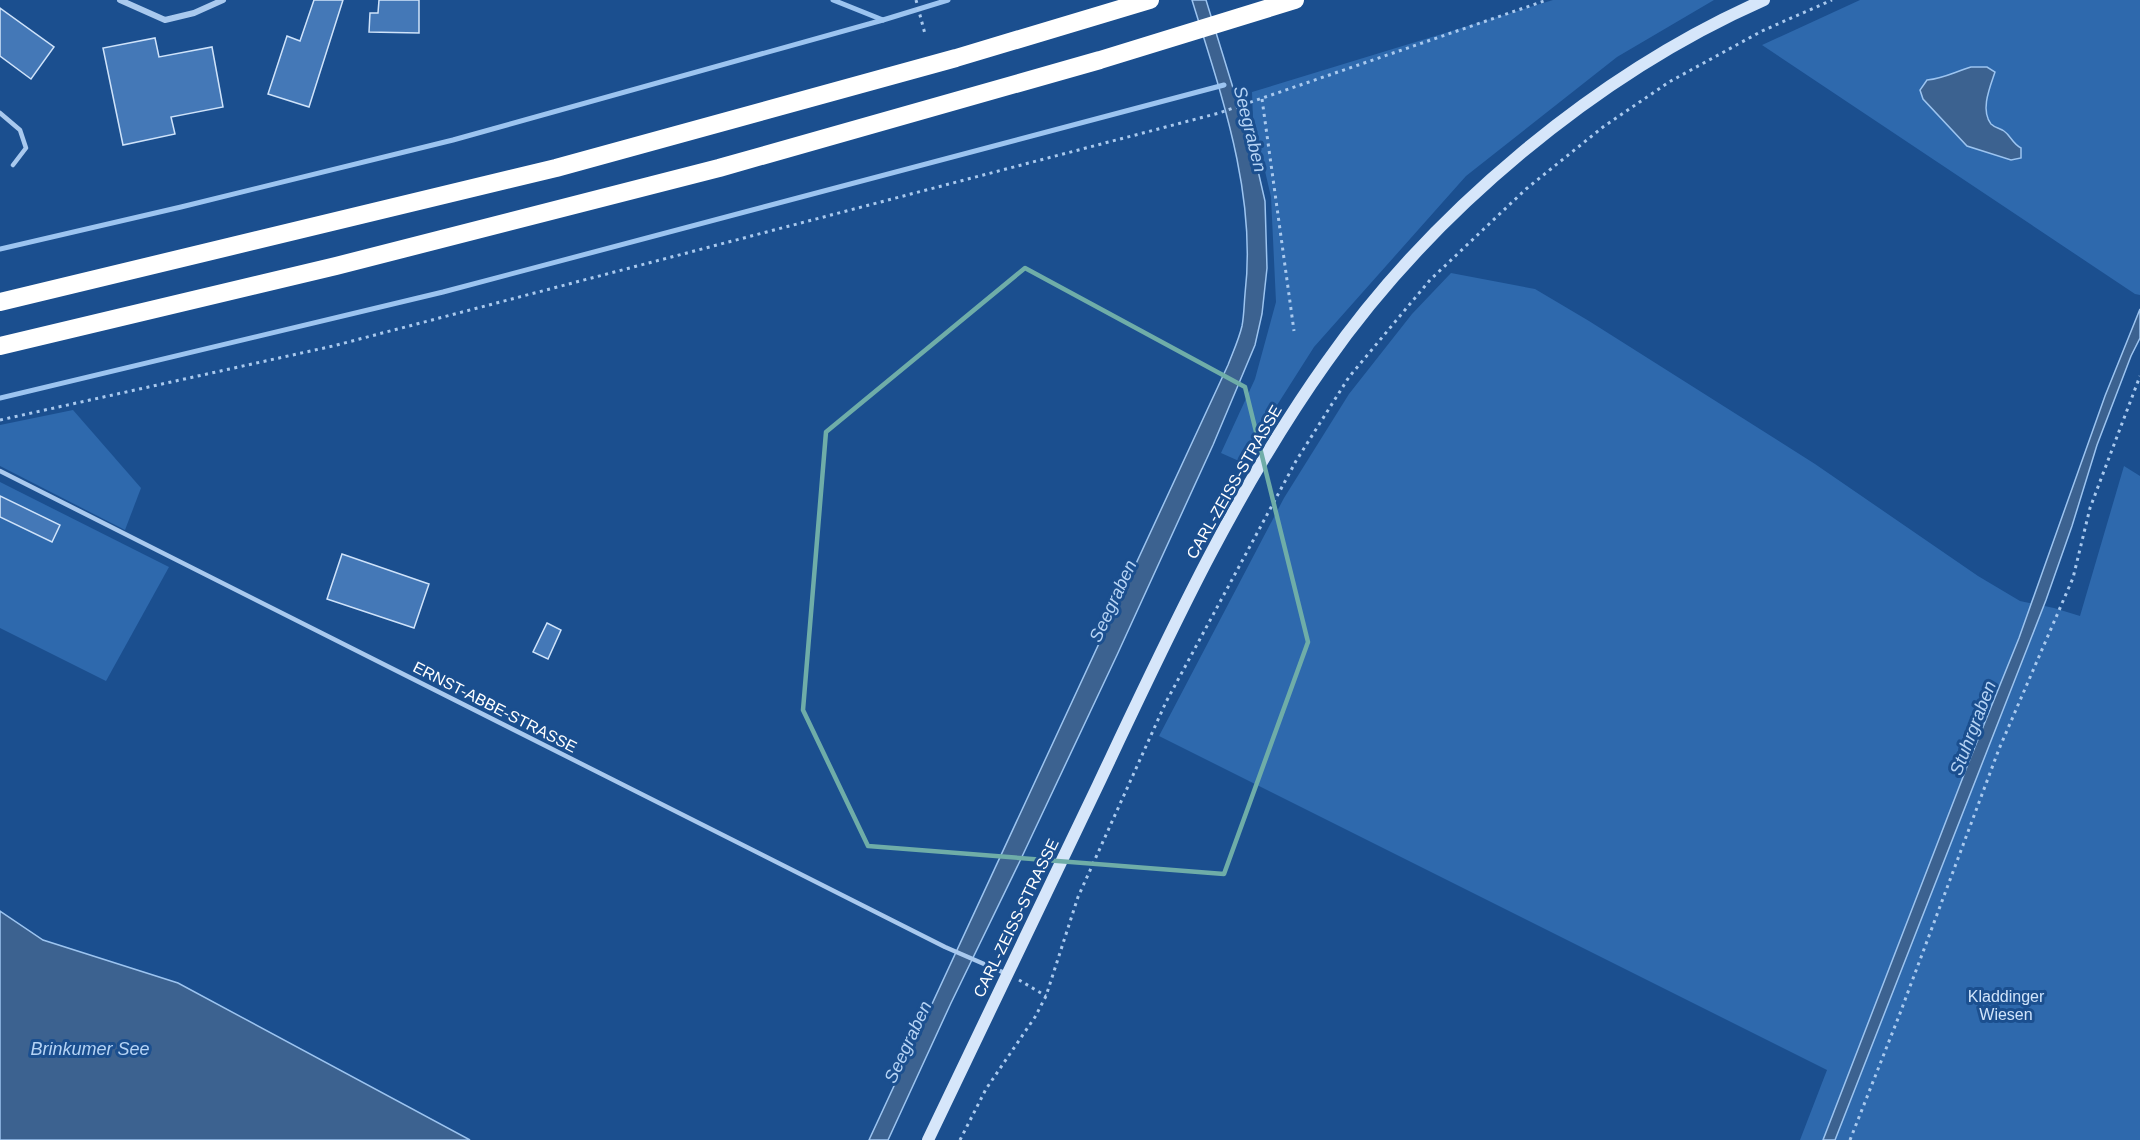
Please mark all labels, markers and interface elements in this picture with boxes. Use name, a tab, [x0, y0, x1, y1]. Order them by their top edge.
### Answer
water label: Seegraben	[1230, 84, 1270, 174]
street label: CARL-ZEISS-STRASSE	[1183, 402, 1285, 562]
water label: Seegraben	[1085, 557, 1141, 645]
street label: ERNST-ABBE-STRASSE	[410, 658, 580, 756]
water label: Stuhrgraben	[1946, 678, 2000, 778]
street label: CARL-ZEISS-STRASSE	[970, 836, 1062, 1000]
park label: Kladdinger Wiesen	[1968, 988, 2045, 1023]
water label: Seegraben	[880, 998, 936, 1086]
water label: Brinkumer See	[30, 1039, 150, 1059]

